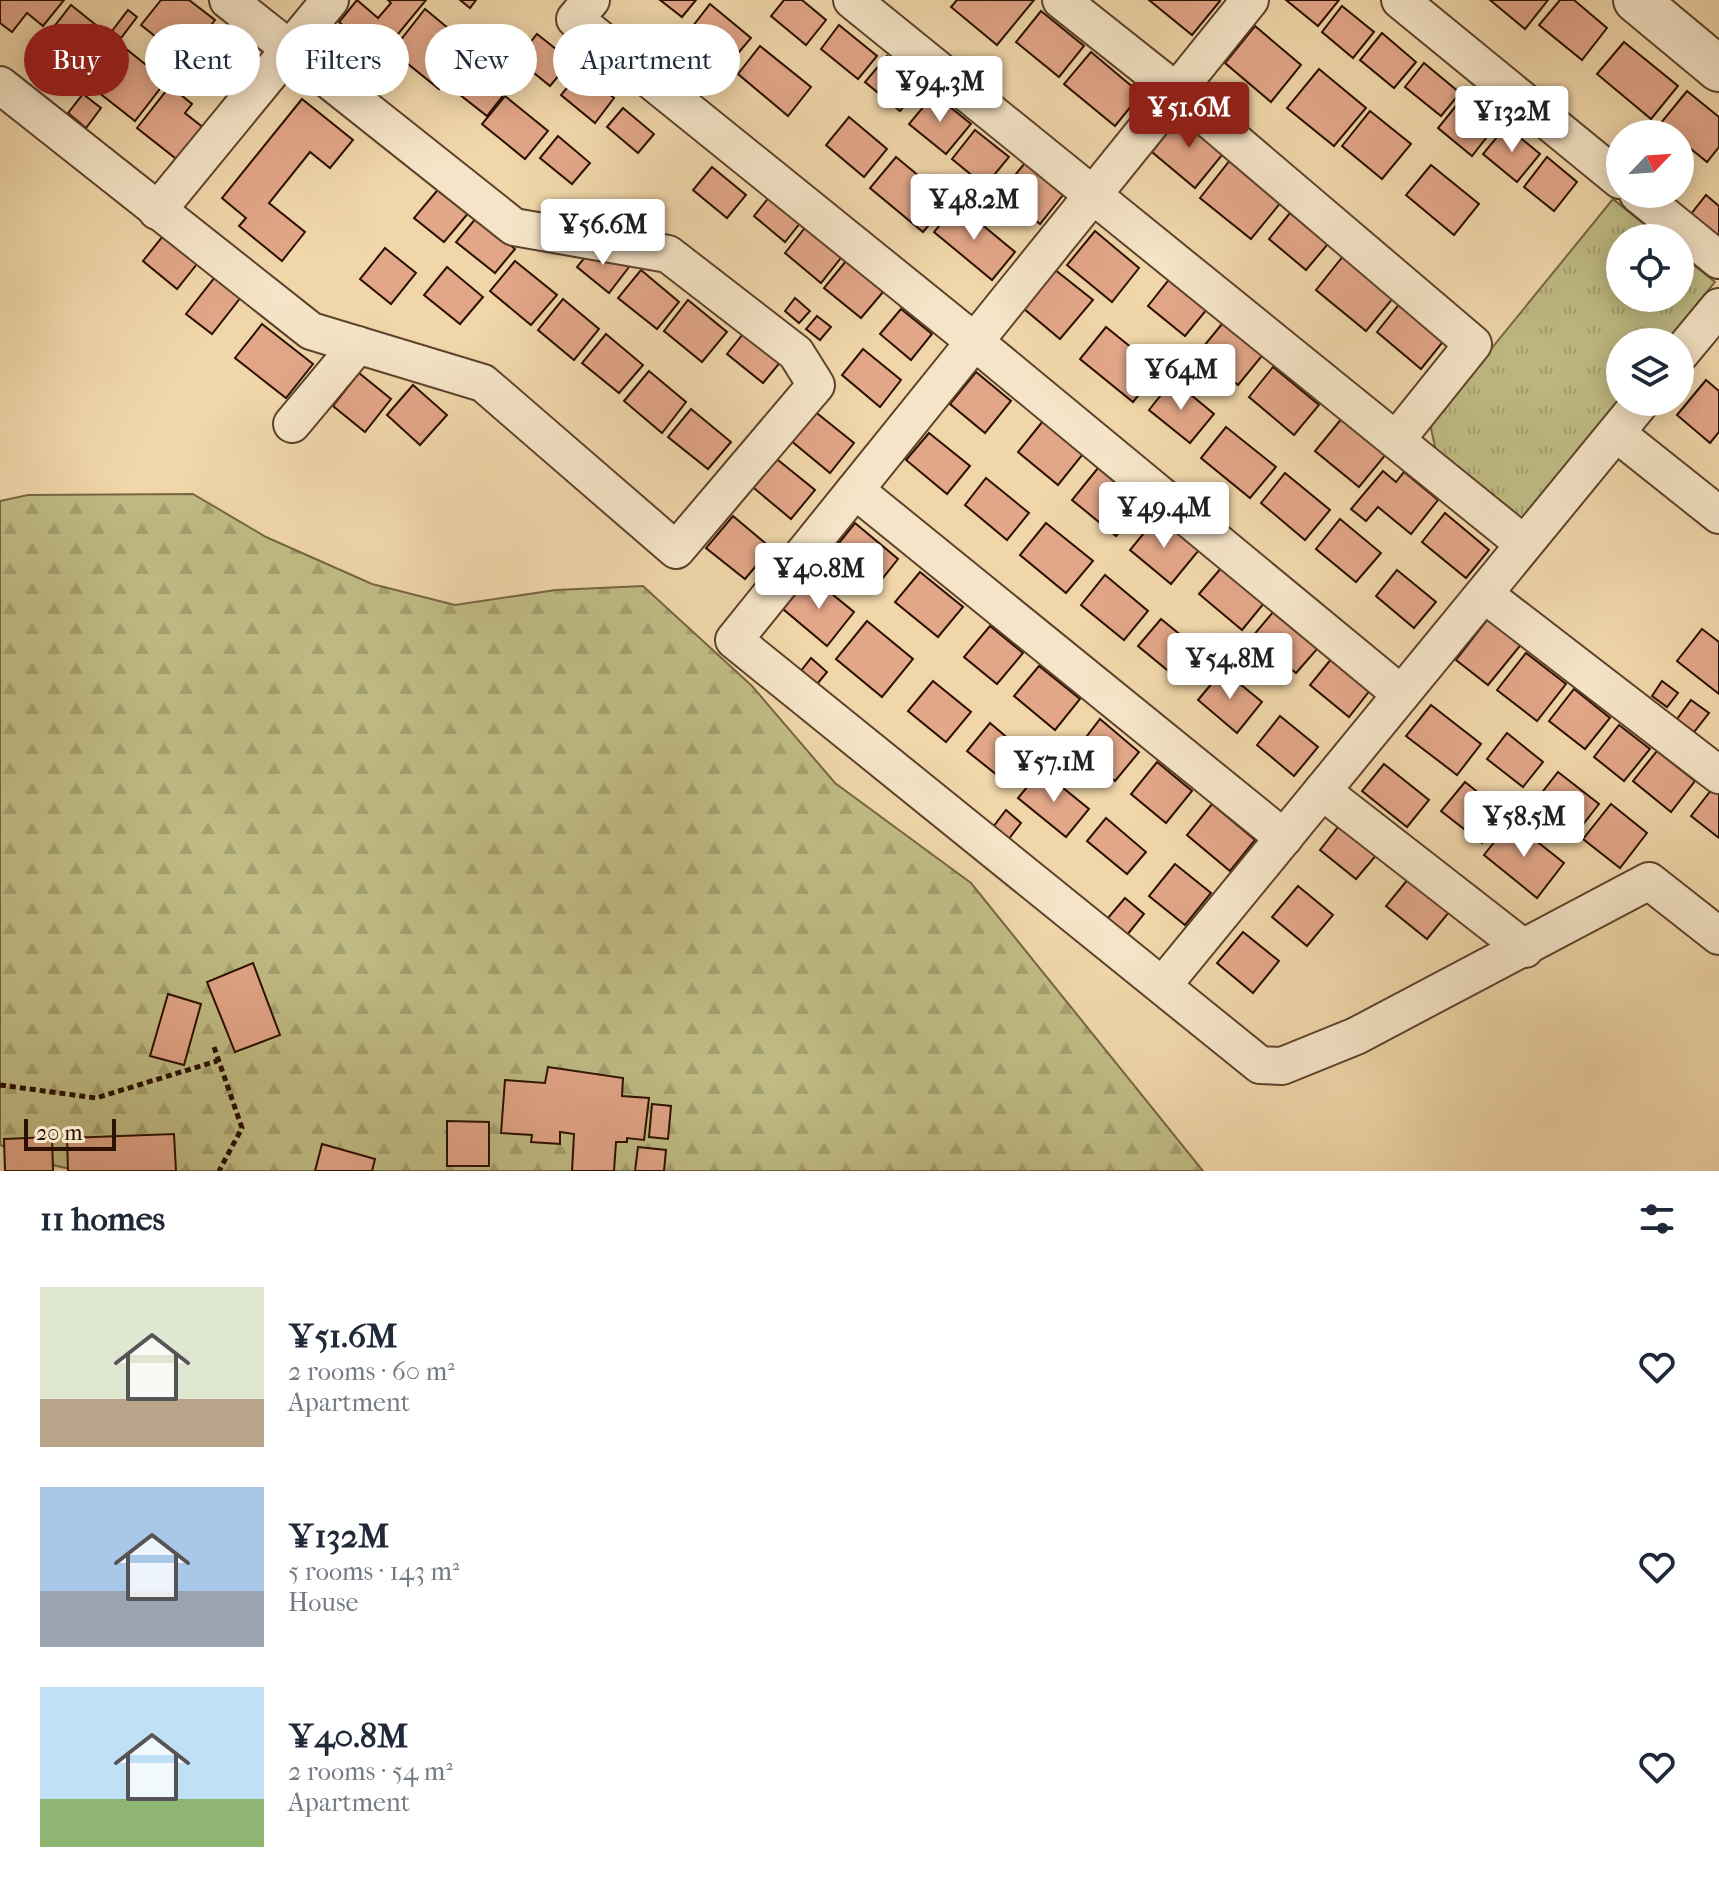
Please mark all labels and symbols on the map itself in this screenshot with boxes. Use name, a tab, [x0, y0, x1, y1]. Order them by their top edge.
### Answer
pin: ¥94.3M	[875, 56, 1005, 124]
pin: ¥51.6M	[1124, 82, 1254, 150]
pin: ¥132M	[1456, 86, 1568, 154]
north arrow	[1606, 120, 1694, 208]
pin: ¥48.2M	[909, 174, 1039, 242]
pin: ¥56.6M	[538, 199, 668, 267]
pin: ¥64M	[1134, 344, 1228, 412]
pin: ¥49.4M	[1099, 482, 1229, 550]
pin: ¥40.8M	[754, 543, 884, 611]
pin: ¥54.8M	[1165, 633, 1295, 701]
pin: ¥57.1M	[989, 736, 1119, 804]
pin: ¥58.5M	[1459, 791, 1589, 859]
scale bar	[24, 1115, 116, 1151]

